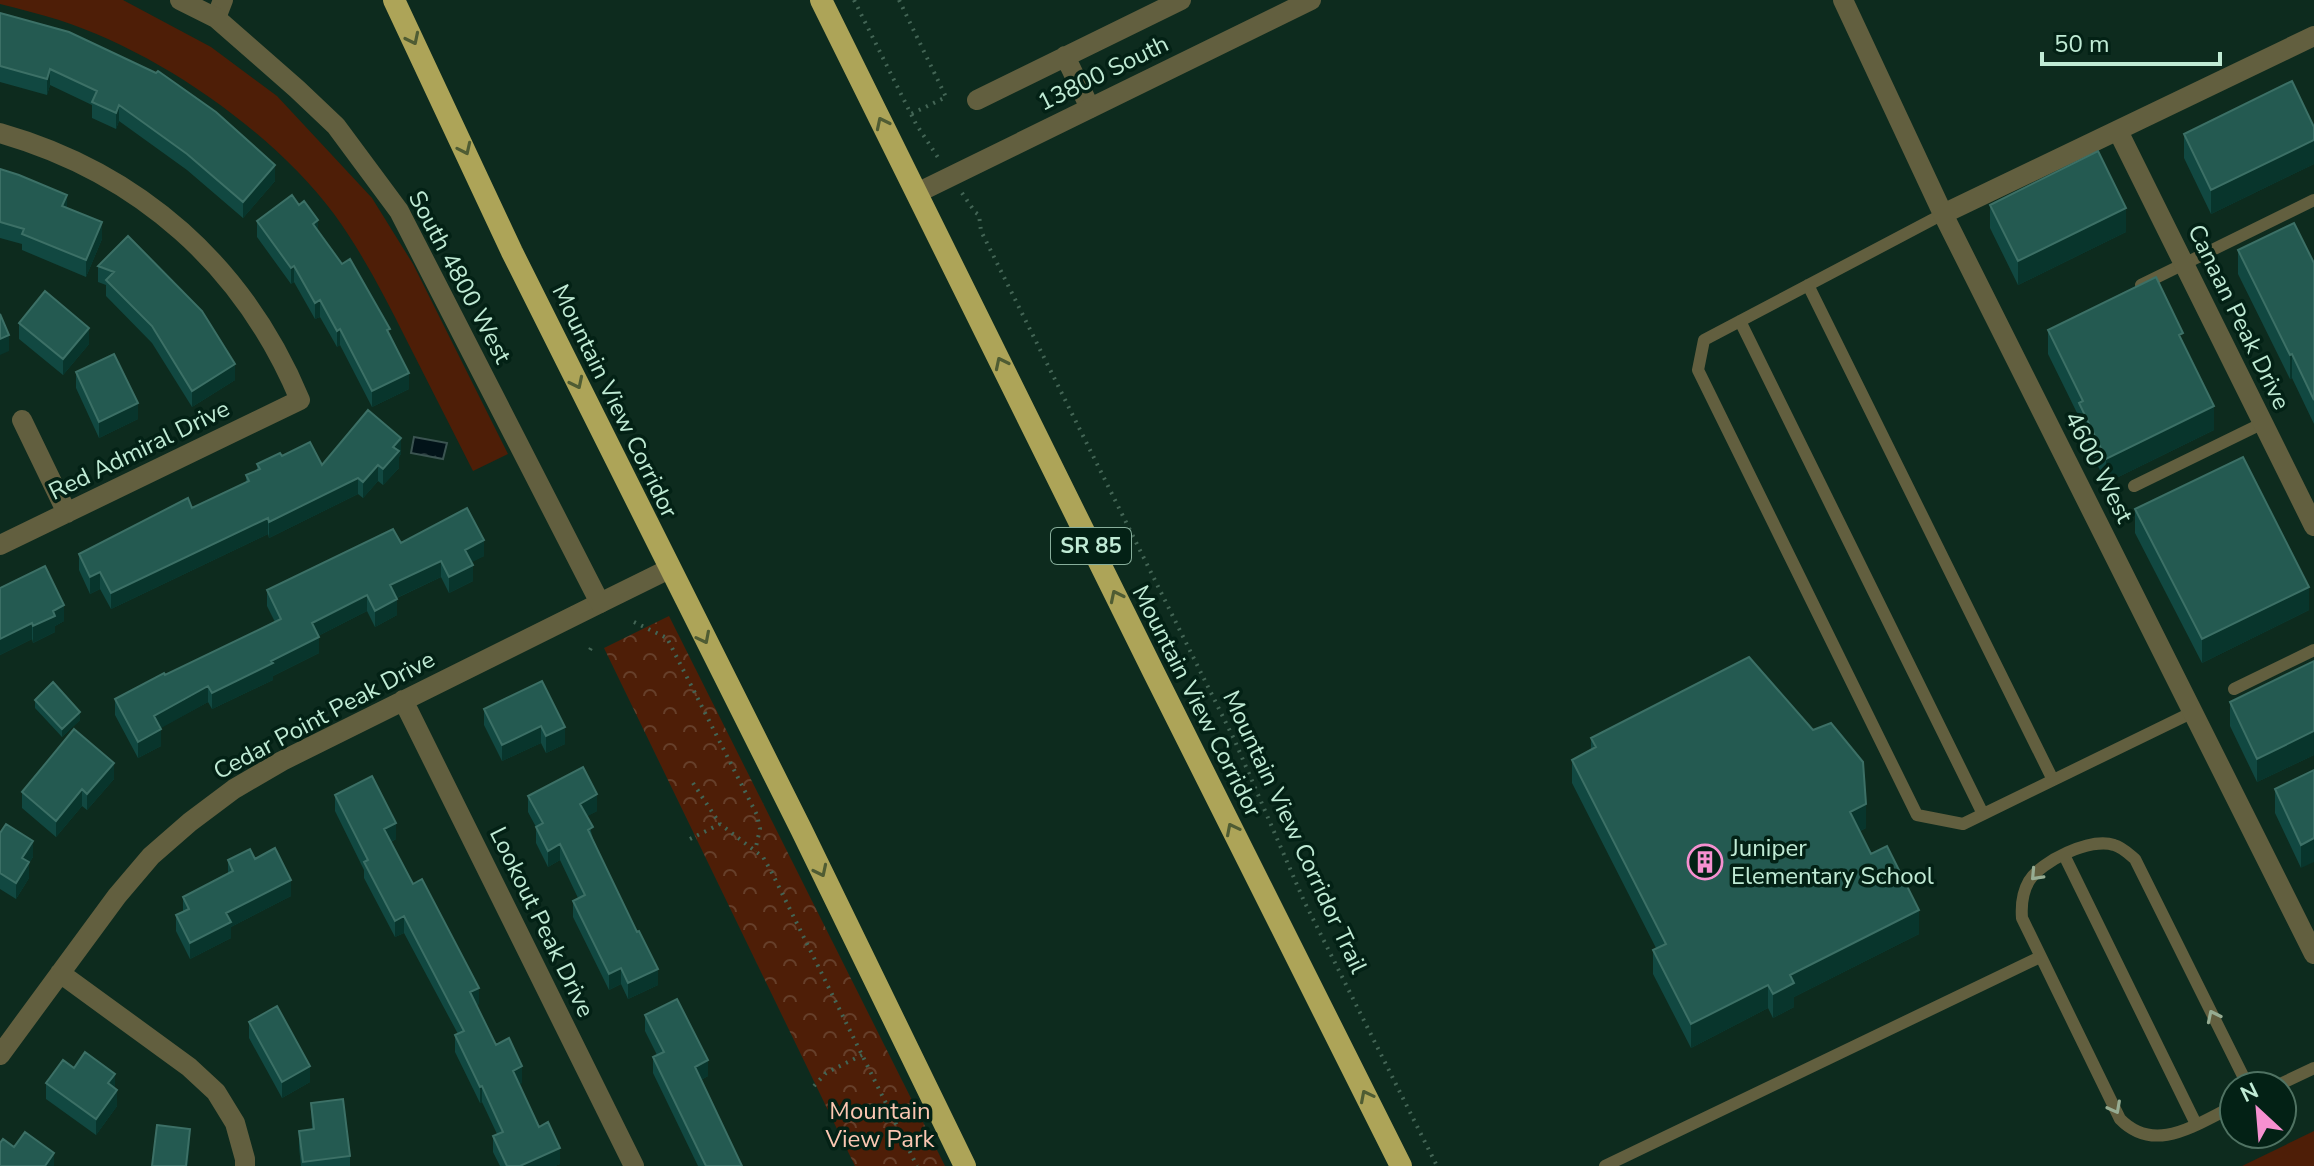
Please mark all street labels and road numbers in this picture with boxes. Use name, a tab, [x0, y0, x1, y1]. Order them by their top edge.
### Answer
street label: 13800 South	[1032, 28, 1174, 118]
street label: South 4800 West	[401, 185, 519, 369]
street label: Canaan Peak Drive	[2180, 219, 2298, 415]
street label: Mountain View Corridor	[545, 279, 686, 523]
street label: Red Admiral Drive	[43, 392, 235, 508]
street label: 4600 West	[2057, 406, 2141, 529]
road number: SR 85	[1051, 528, 1131, 564]
street label: Mountain View Corridor	[1125, 580, 1270, 823]
street label: Cedar Point Peak Drive	[208, 643, 440, 787]
street label: Mountain View Corridor Trail	[1215, 685, 1375, 979]
street label: Lookout Peak Drive	[482, 822, 602, 1022]

